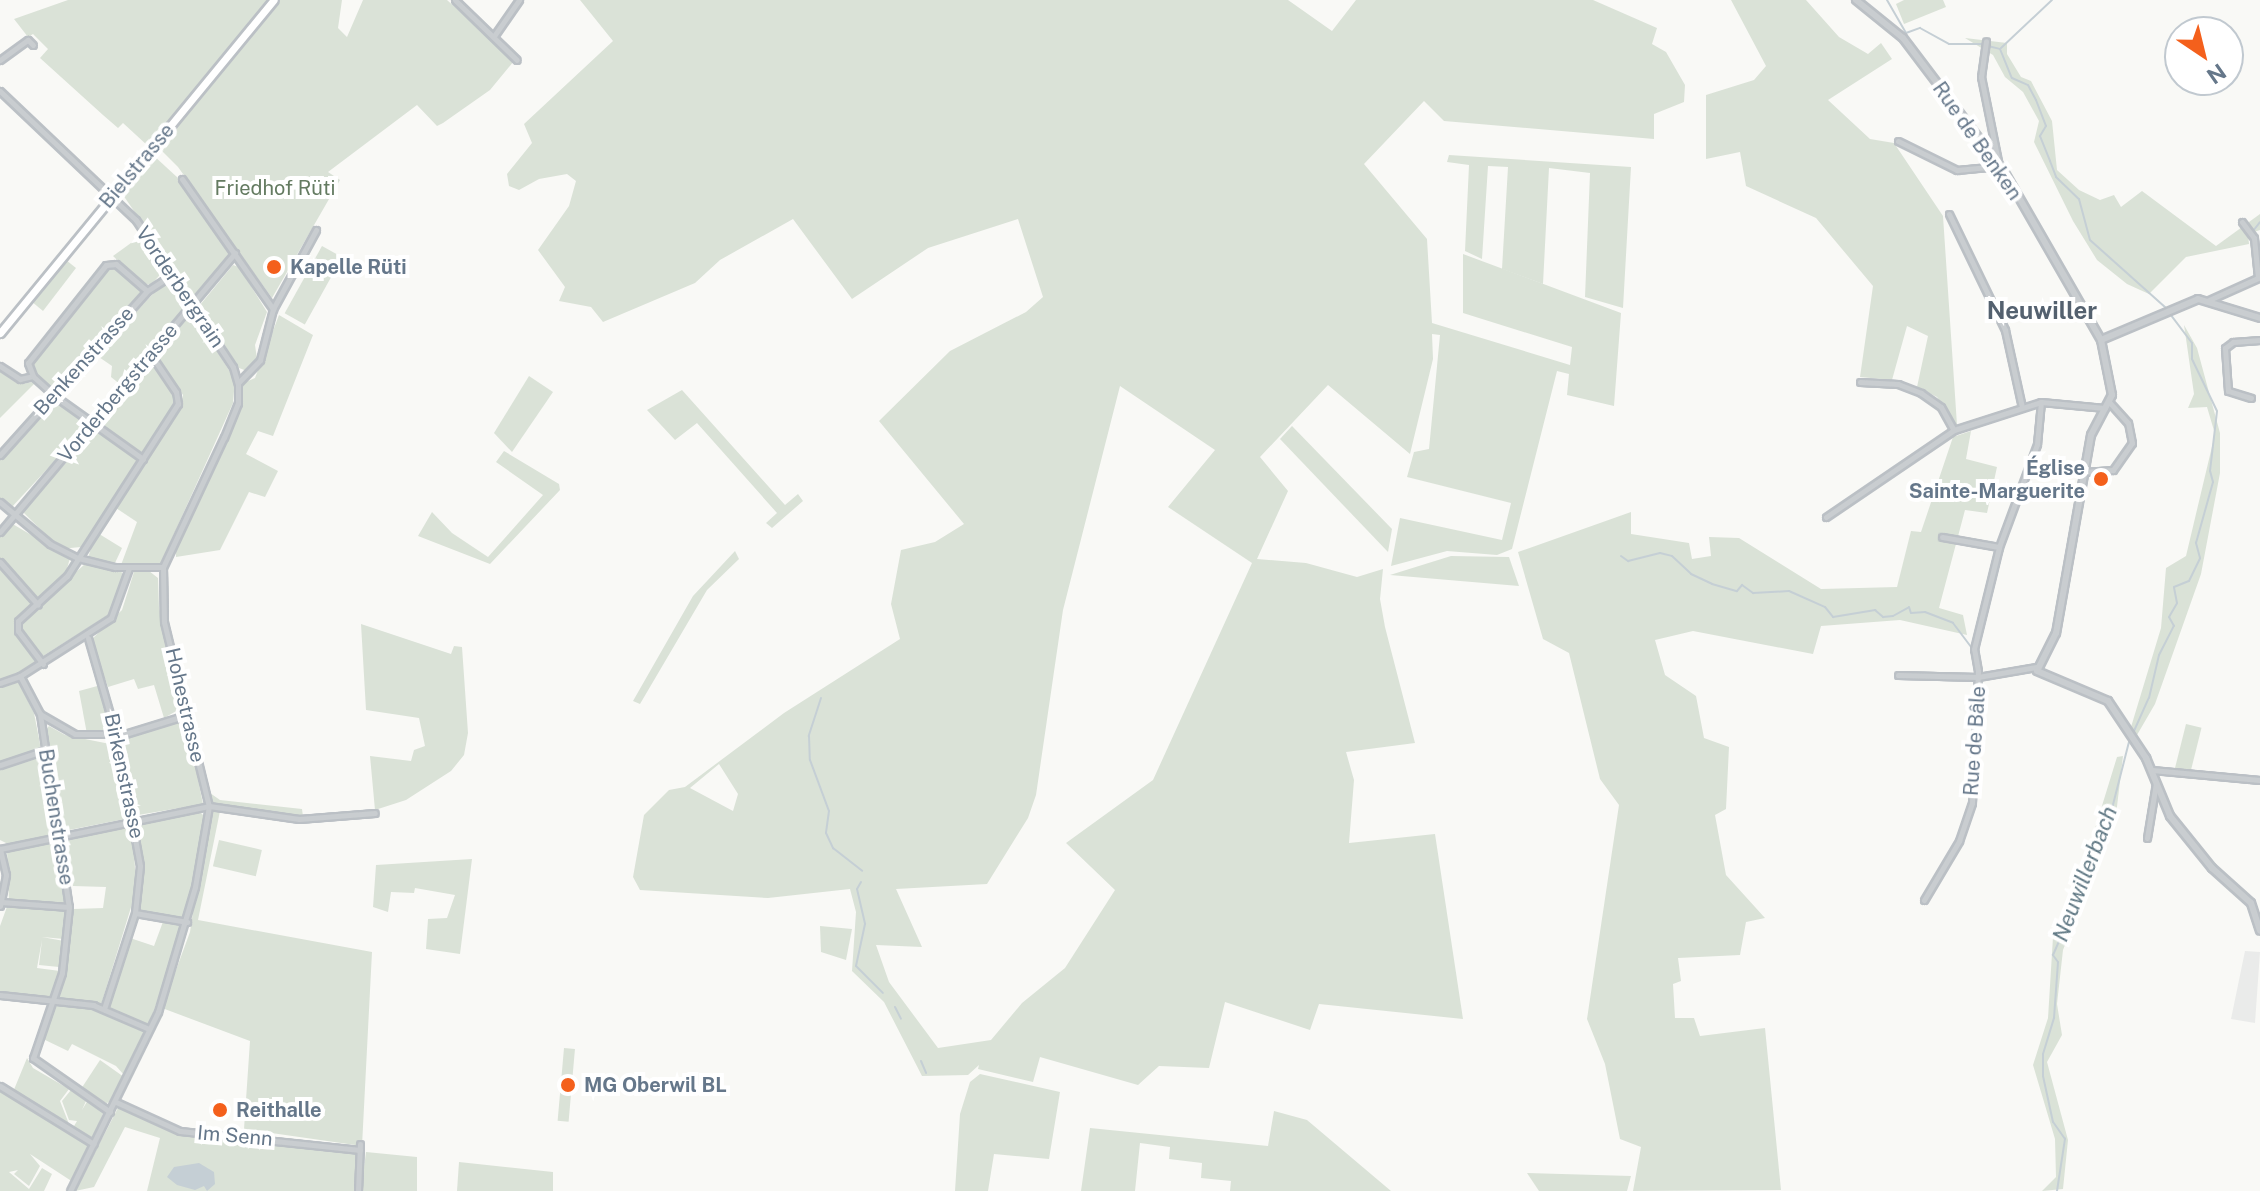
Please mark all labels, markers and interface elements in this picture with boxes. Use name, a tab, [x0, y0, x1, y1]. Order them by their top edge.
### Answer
north arrow	[2164, 16, 2244, 96]
text: N	[2202, 58, 2231, 90]
street label: Rue de Benken	[1927, 77, 2027, 205]
street label: Bielstrasse	[95, 119, 179, 213]
park label: Friedhof Rüti	[215, 176, 335, 200]
street label: Vorderbergrain	[131, 222, 229, 352]
place label: Kapelle Rüti	[290, 255, 407, 279]
marker: Kapelle Rüti	[265, 258, 283, 276]
district label: Neuwiller	[1987, 297, 2097, 325]
street label: Benkenstrasse	[29, 302, 139, 420]
street label: Vorderbergstrasse	[53, 319, 183, 467]
place label: Église Sainte-Marguerite	[1909, 456, 2085, 503]
marker: Église Sainte-Marguerite	[2092, 470, 2110, 488]
street label: Hohestrasse	[160, 645, 210, 765]
street label: Rue de Bâle	[1959, 685, 1991, 797]
street label: Birkenstrasse	[99, 711, 149, 841]
street label: Buchenstrasse	[33, 747, 79, 887]
water label: Neuwillerbach	[2047, 803, 2123, 945]
place label: MG Oberwil BL	[584, 1073, 727, 1097]
marker: MG Oberwil BL	[559, 1076, 577, 1094]
place label: Reithalle	[236, 1098, 322, 1122]
marker: Reithalle	[211, 1101, 229, 1119]
street label: Im Senn	[196, 1121, 274, 1151]

